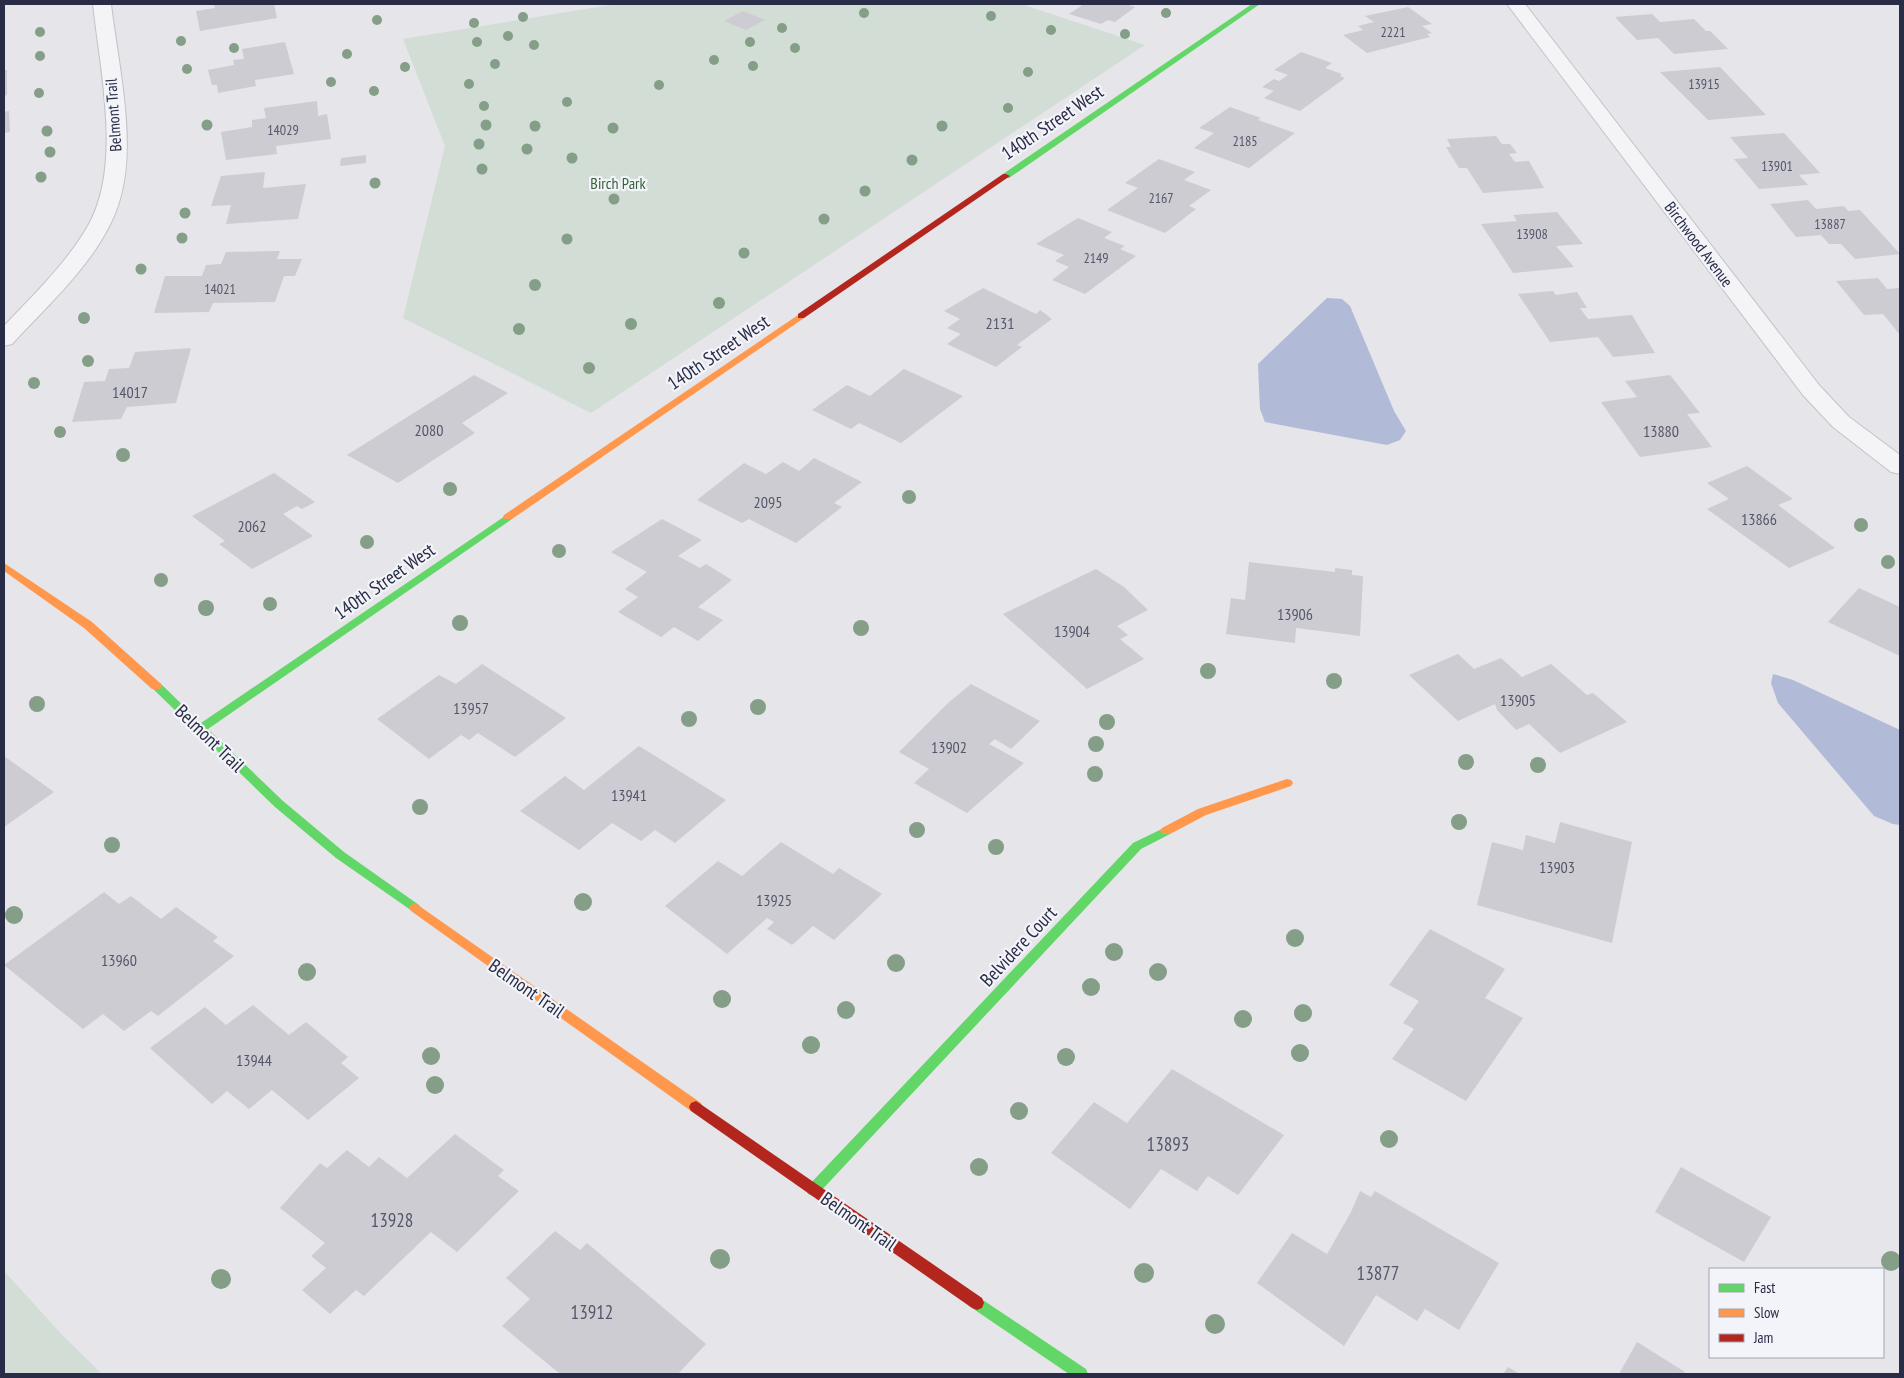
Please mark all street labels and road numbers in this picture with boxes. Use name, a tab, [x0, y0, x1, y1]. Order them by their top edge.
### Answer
street label: Belmont Trail	[100, 77, 126, 152]
street label: 140th Street West	[996, 79, 1108, 165]
street label: Birchwood Avenue	[1660, 197, 1738, 291]
street label: 140th Street West	[662, 309, 774, 395]
street label: 140th Street West	[329, 537, 440, 625]
street label: Belmont Trail	[170, 699, 250, 777]
street label: Belvidere Court	[975, 900, 1062, 991]
street label: Belmont Trail	[484, 953, 570, 1023]
street label: Belmont Trail	[816, 1186, 902, 1256]

